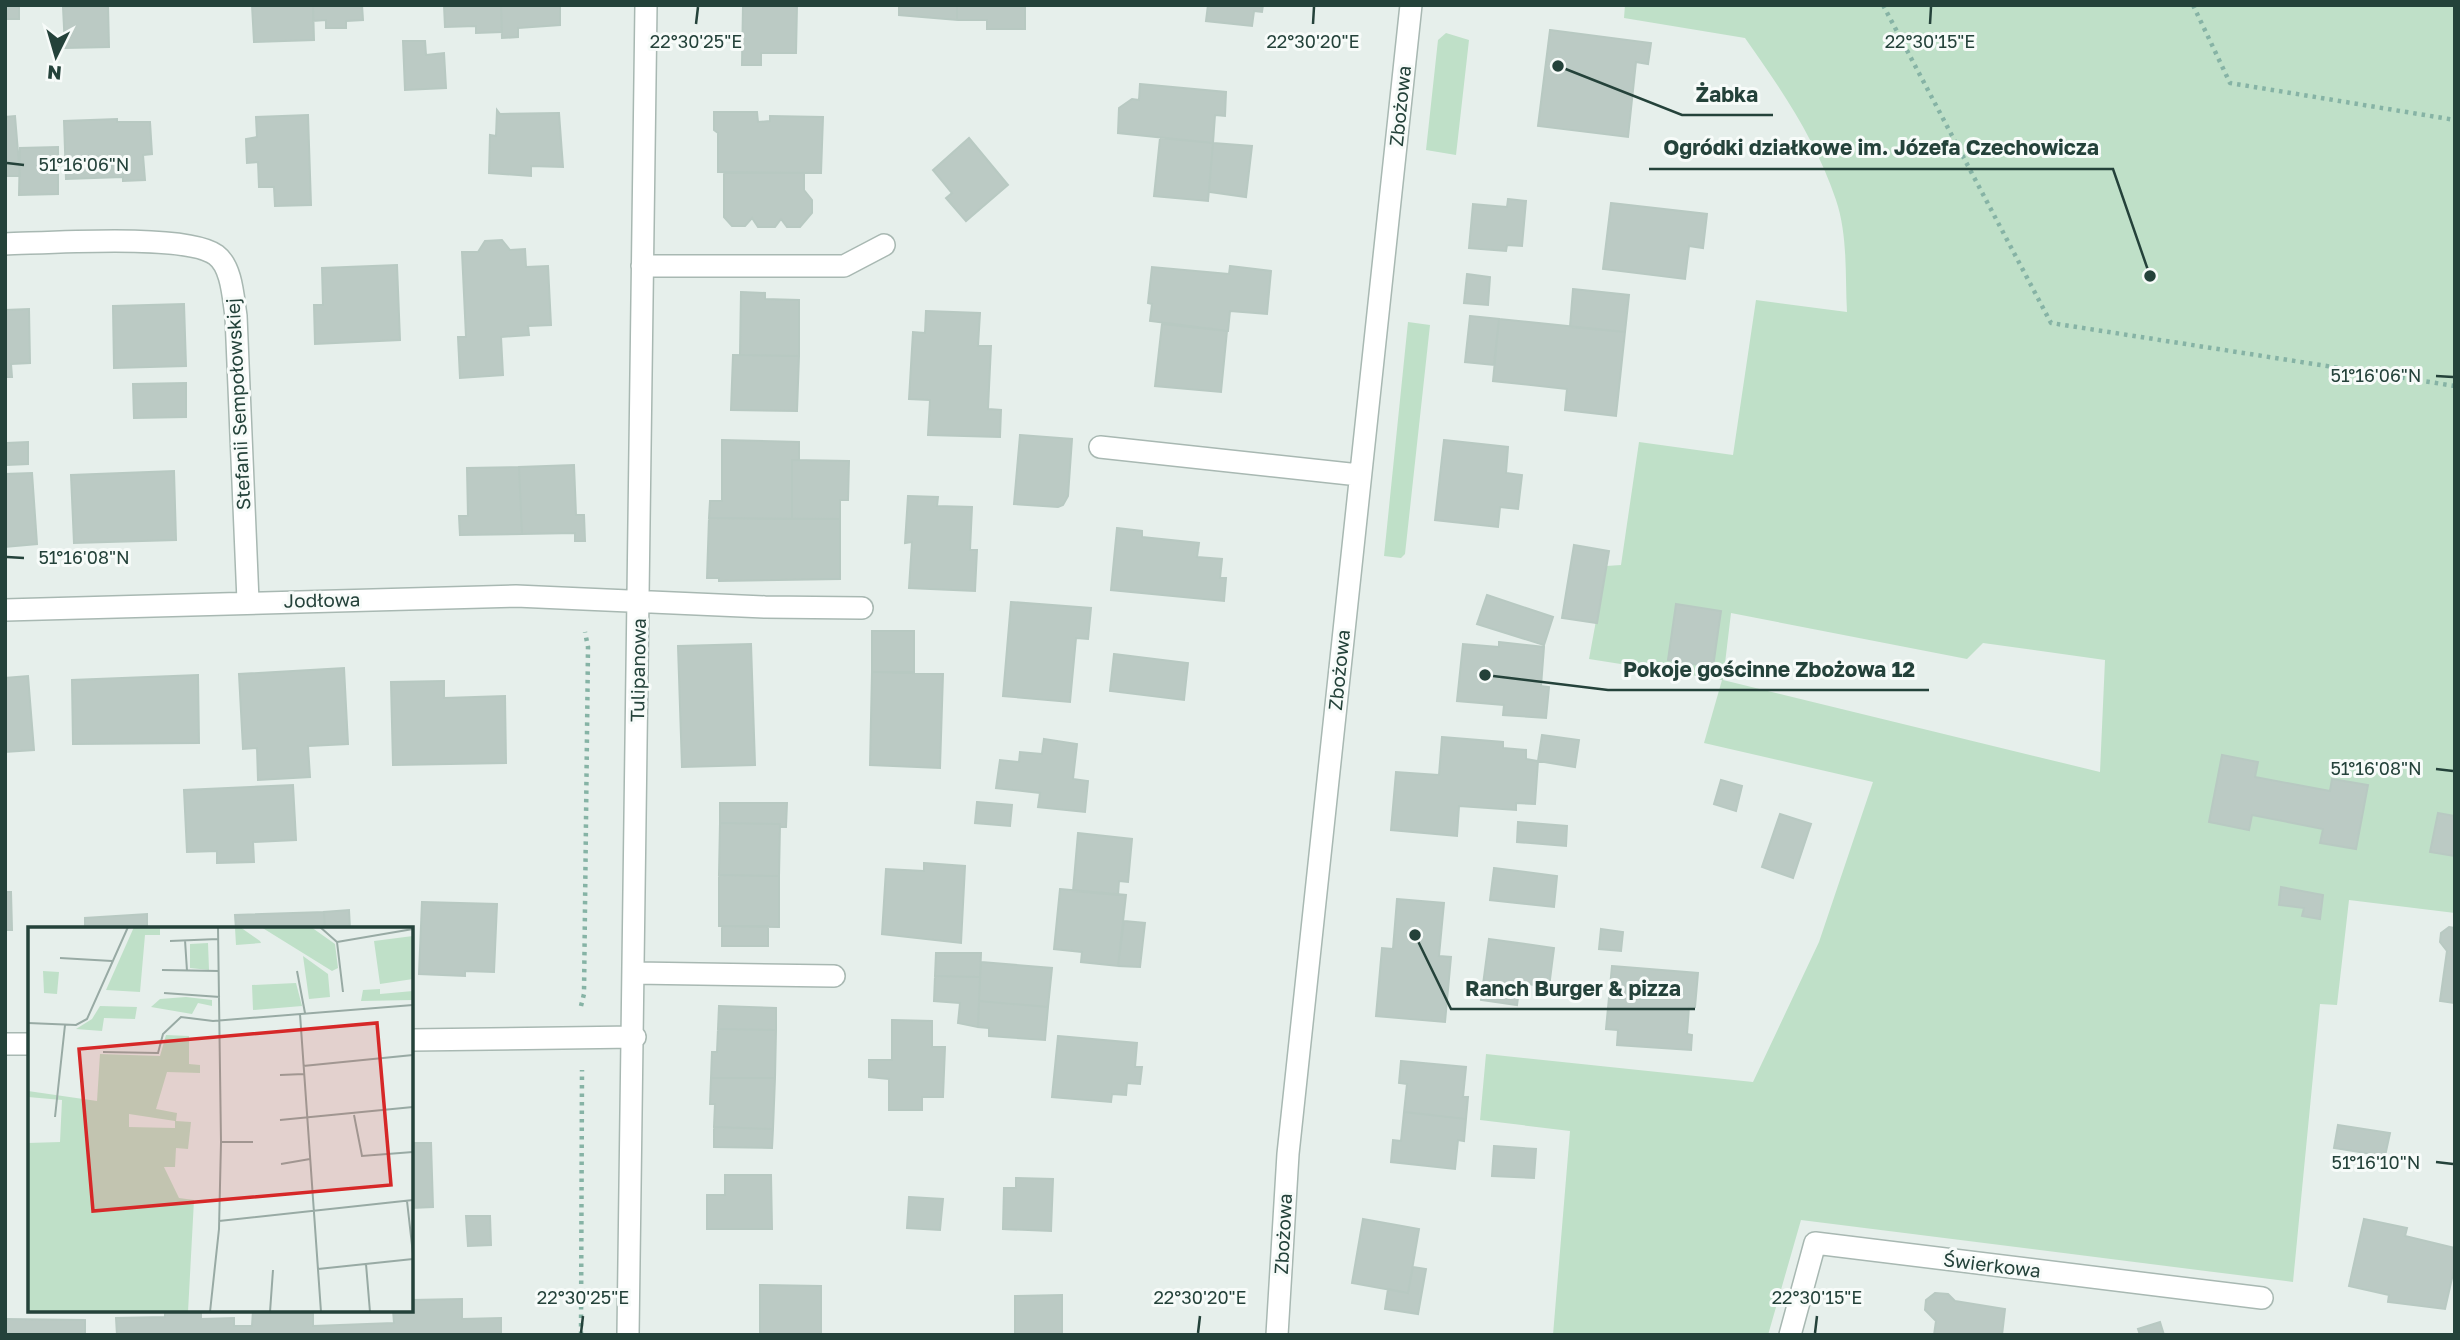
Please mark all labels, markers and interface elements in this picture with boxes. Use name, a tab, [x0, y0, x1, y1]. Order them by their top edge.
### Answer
north arrow	[21, 21, 91, 91]
text: 22°30'25"E	[650, 30, 742, 52]
text: 22°30'20"E	[1266, 30, 1360, 52]
text: 22°30'15"E	[1885, 30, 1975, 52]
text: N	[46, 61, 63, 86]
street label: Zbożowa	[1384, 64, 1415, 147]
callout: Żabka	[1682, 73, 1773, 115]
text: Żabka	[1696, 81, 1758, 107]
callout: Ogródki działkowe im. Józefa Czechowicza	[1649, 127, 2113, 169]
text: Ogródki działkowe im. Józefa Czechowicza	[1663, 134, 2099, 160]
text: 51°16'06"N	[38, 153, 130, 175]
street label: Stefanii Sempołowskiej	[220, 297, 255, 511]
text: 51°16'06"N	[2330, 364, 2422, 386]
text: 51°16'08"N	[38, 546, 130, 568]
street label: Jodłowa	[283, 587, 361, 612]
street label: Tulipanowa	[625, 618, 650, 722]
street label: Zbożowa	[1323, 628, 1354, 711]
callout: Pokoje gościnne Zbożowa 12	[1608, 648, 1929, 690]
text: Pokoje gościnne Zbożowa 12	[1623, 656, 1915, 682]
text: 51°16'08"N	[2330, 757, 2422, 779]
inset map	[28, 927, 413, 1312]
callout: Ranch Burger & pizza	[1451, 967, 1695, 1009]
text: Ranch Burger & pizza	[1465, 975, 1681, 1001]
text: 51°16'10"N	[2332, 1151, 2420, 1173]
street label: Zbożowa	[1269, 1193, 1296, 1275]
street label: Świerkowa	[1942, 1247, 2042, 1282]
text: 22°30'25"E	[537, 1286, 629, 1308]
text: 22°30'20"E	[1153, 1286, 1247, 1308]
text: 22°30'15"E	[1772, 1286, 1862, 1308]

